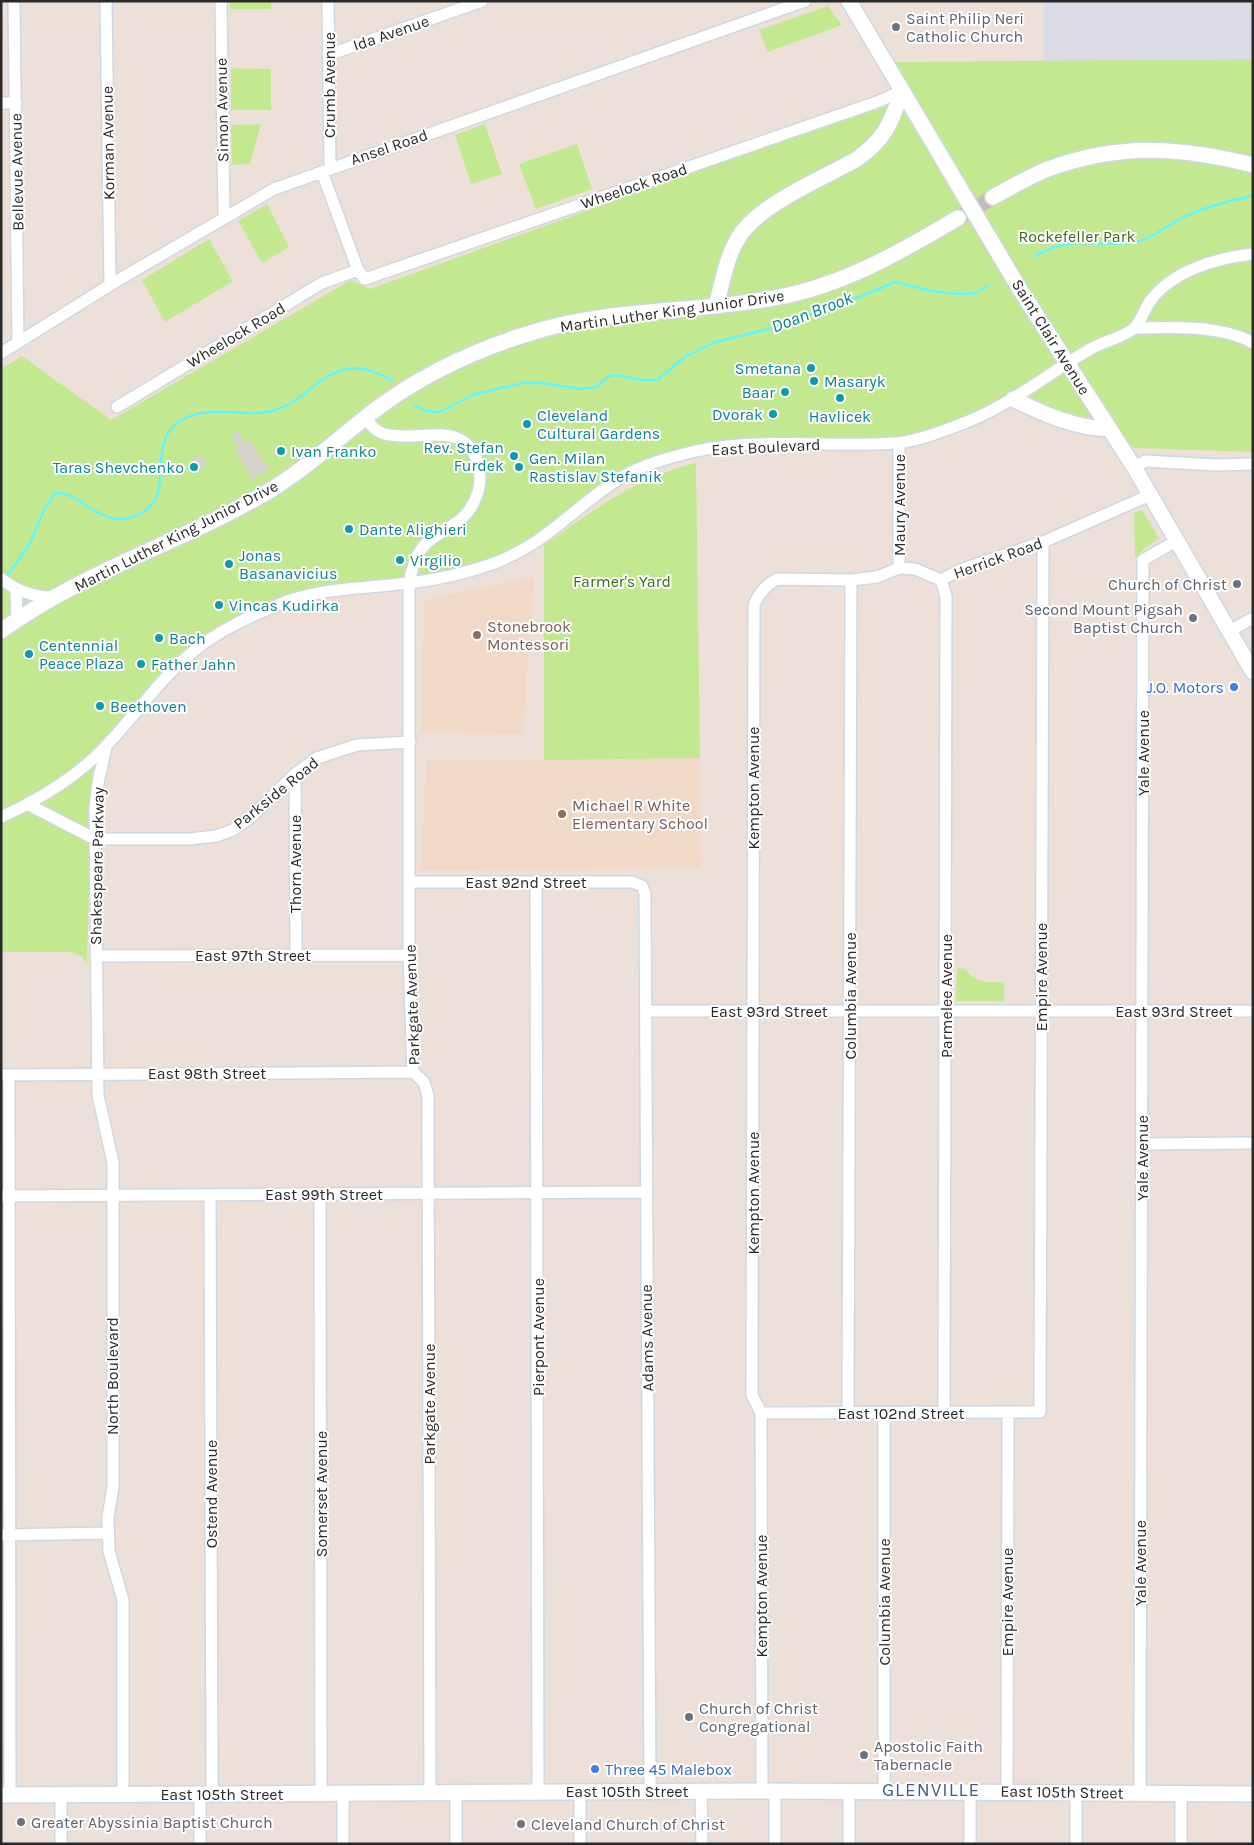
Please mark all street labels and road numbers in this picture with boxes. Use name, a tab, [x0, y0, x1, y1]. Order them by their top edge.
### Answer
street label: Ida Avenue	[350, 11, 432, 55]
street label: Crumb Avenue	[320, 32, 339, 138]
street label: Simon Avenue	[212, 58, 232, 162]
street label: Korman Avenue	[98, 86, 118, 200]
street label: Bellevue Avenue	[6, 113, 28, 231]
street label: Ansel Road	[348, 125, 430, 169]
street label: Wheelock Road	[578, 159, 690, 213]
street label: Saint Clair Avenue	[1008, 276, 1094, 398]
street label: Martin Luther King Junior Drive	[559, 286, 785, 336]
street label: Wheelock Road	[183, 298, 289, 372]
street label: East Boulevard	[711, 435, 821, 459]
street label: Maury Avenue	[890, 454, 909, 556]
street label: Martin Luther King Junior Drive	[71, 476, 281, 596]
street label: Herrick Road	[951, 533, 1045, 583]
street label: Yale Avenue	[1134, 710, 1153, 796]
street label: Kempton Avenue	[744, 726, 763, 850]
street label: Parkside Road	[230, 753, 322, 833]
street label: Shakespeare Parkway	[86, 786, 108, 945]
street label: Thorn Avenue	[286, 815, 305, 913]
street label: East 92nd Street	[465, 873, 587, 892]
street label: Empire Avenue	[1032, 923, 1051, 1031]
street label: Columbia Avenue	[841, 932, 860, 1060]
street label: Parmelee Avenue	[937, 934, 956, 1058]
street label: Parkgate Avenue	[400, 944, 424, 1066]
street label: East 97th Street	[195, 946, 311, 965]
street label: East 93rd Street	[710, 1002, 828, 1021]
street label: East 93rd Street	[1115, 1002, 1233, 1021]
street label: East 98th Street	[148, 1064, 266, 1083]
street label: Yale Avenue	[1133, 1115, 1152, 1201]
street label: Kempton Avenue	[744, 1131, 763, 1255]
street label: East 99th Street	[265, 1185, 383, 1204]
street label: Pierpont Avenue	[529, 1278, 548, 1396]
street label: Adams Avenue	[637, 1284, 657, 1392]
street label: North Boulevard	[103, 1317, 122, 1435]
street label: Parkgate Avenue	[420, 1344, 439, 1465]
street label: East 102nd Street	[838, 1404, 964, 1423]
street label: Somerset Avenue	[312, 1431, 331, 1557]
street label: Ostend Avenue	[202, 1440, 221, 1548]
street label: Yale Avenue	[1131, 1520, 1150, 1606]
street label: Kempton Avenue	[752, 1534, 771, 1658]
street label: Columbia Avenue	[875, 1538, 894, 1666]
street label: Empire Avenue	[998, 1548, 1017, 1656]
street label: East 105th Street	[1000, 1781, 1124, 1803]
street label: East 105th Street	[565, 1782, 689, 1801]
street label: East 105th Street	[160, 1785, 284, 1804]

